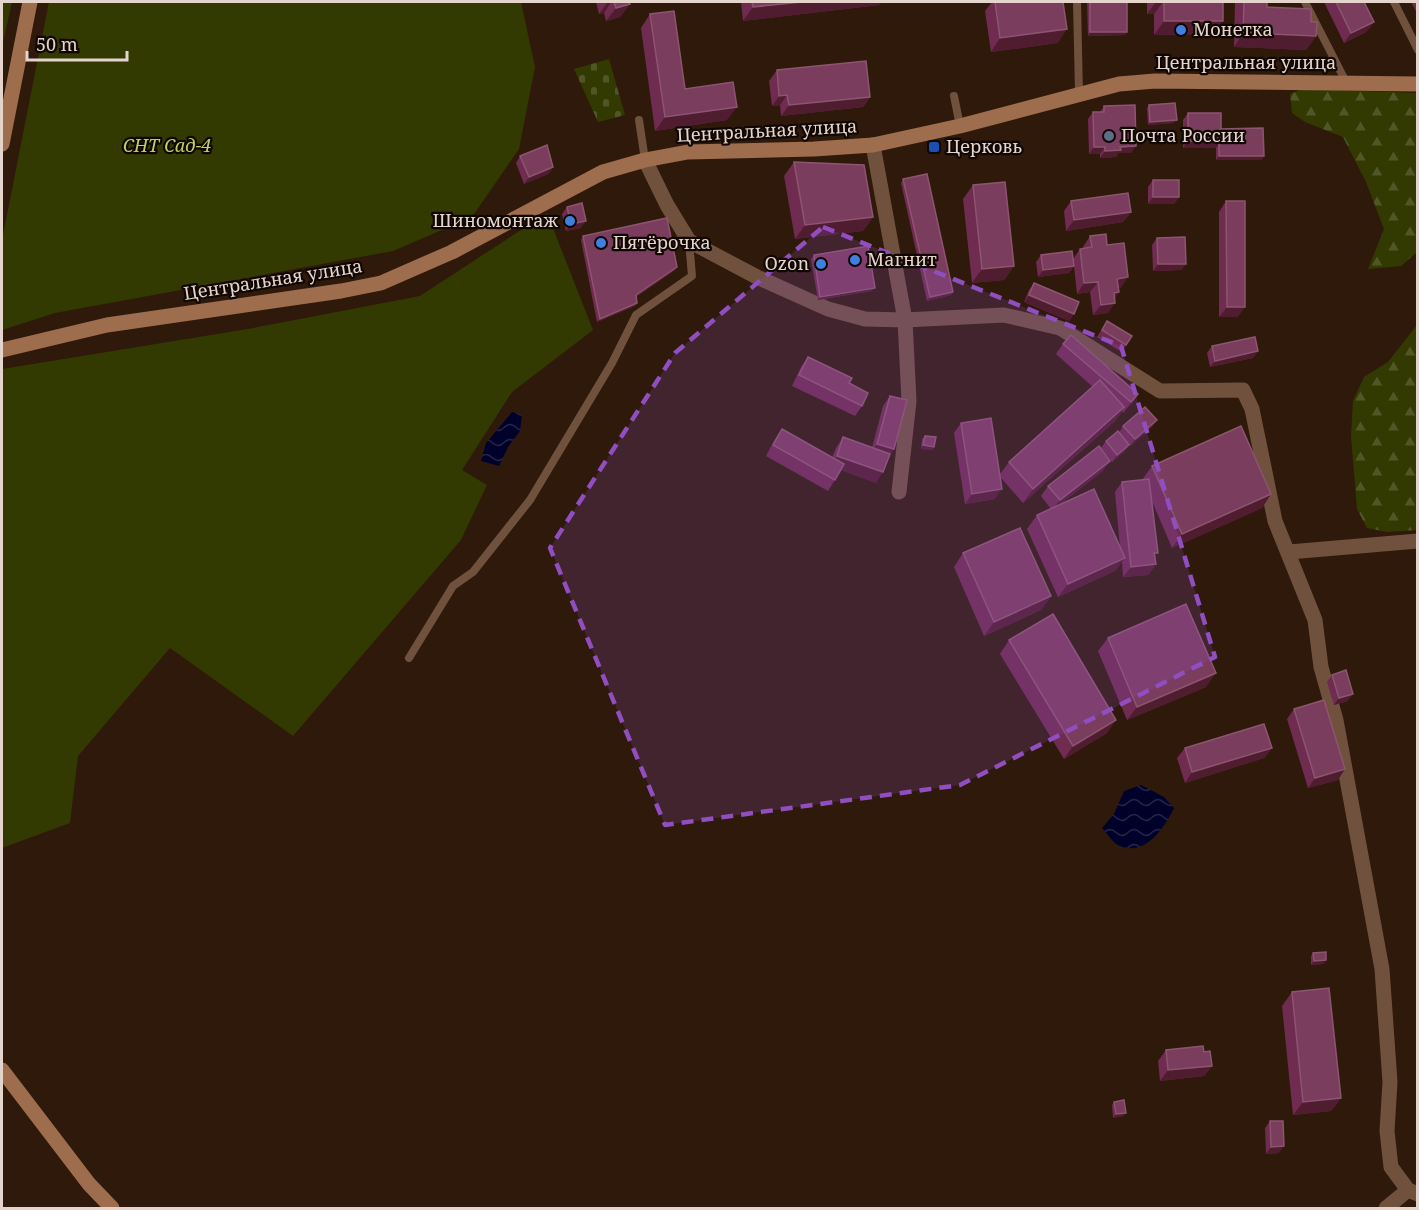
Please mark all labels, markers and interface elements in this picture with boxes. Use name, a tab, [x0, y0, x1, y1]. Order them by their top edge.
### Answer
place label: Монетка	[1193, 17, 1273, 41]
marker: Монетка	[1174, 23, 1188, 37]
scale bar	[27, 24, 128, 62]
text: 50 m	[36, 32, 78, 56]
street label: Центральная улица	[1156, 50, 1336, 74]
street label: Центральная улица	[676, 113, 858, 147]
place label: Почта России	[1121, 123, 1245, 147]
marker: Почта России	[1102, 129, 1116, 143]
park label: СНТ Сад-4	[123, 133, 211, 157]
place label: Церковь	[946, 134, 1022, 158]
marker: Церковь	[927, 140, 941, 154]
place label: Шиномонтаж	[433, 208, 559, 232]
marker: Шиномонтаж	[563, 214, 577, 228]
place label: Пятёрочка	[613, 230, 711, 254]
marker: Пятёрочка	[594, 236, 608, 250]
place label: Магнит	[867, 247, 937, 271]
place label: Ozon	[764, 251, 809, 275]
street label: Центральная улица	[182, 253, 364, 305]
marker: Магнит	[848, 253, 862, 267]
marker: Ozon	[814, 257, 828, 271]

